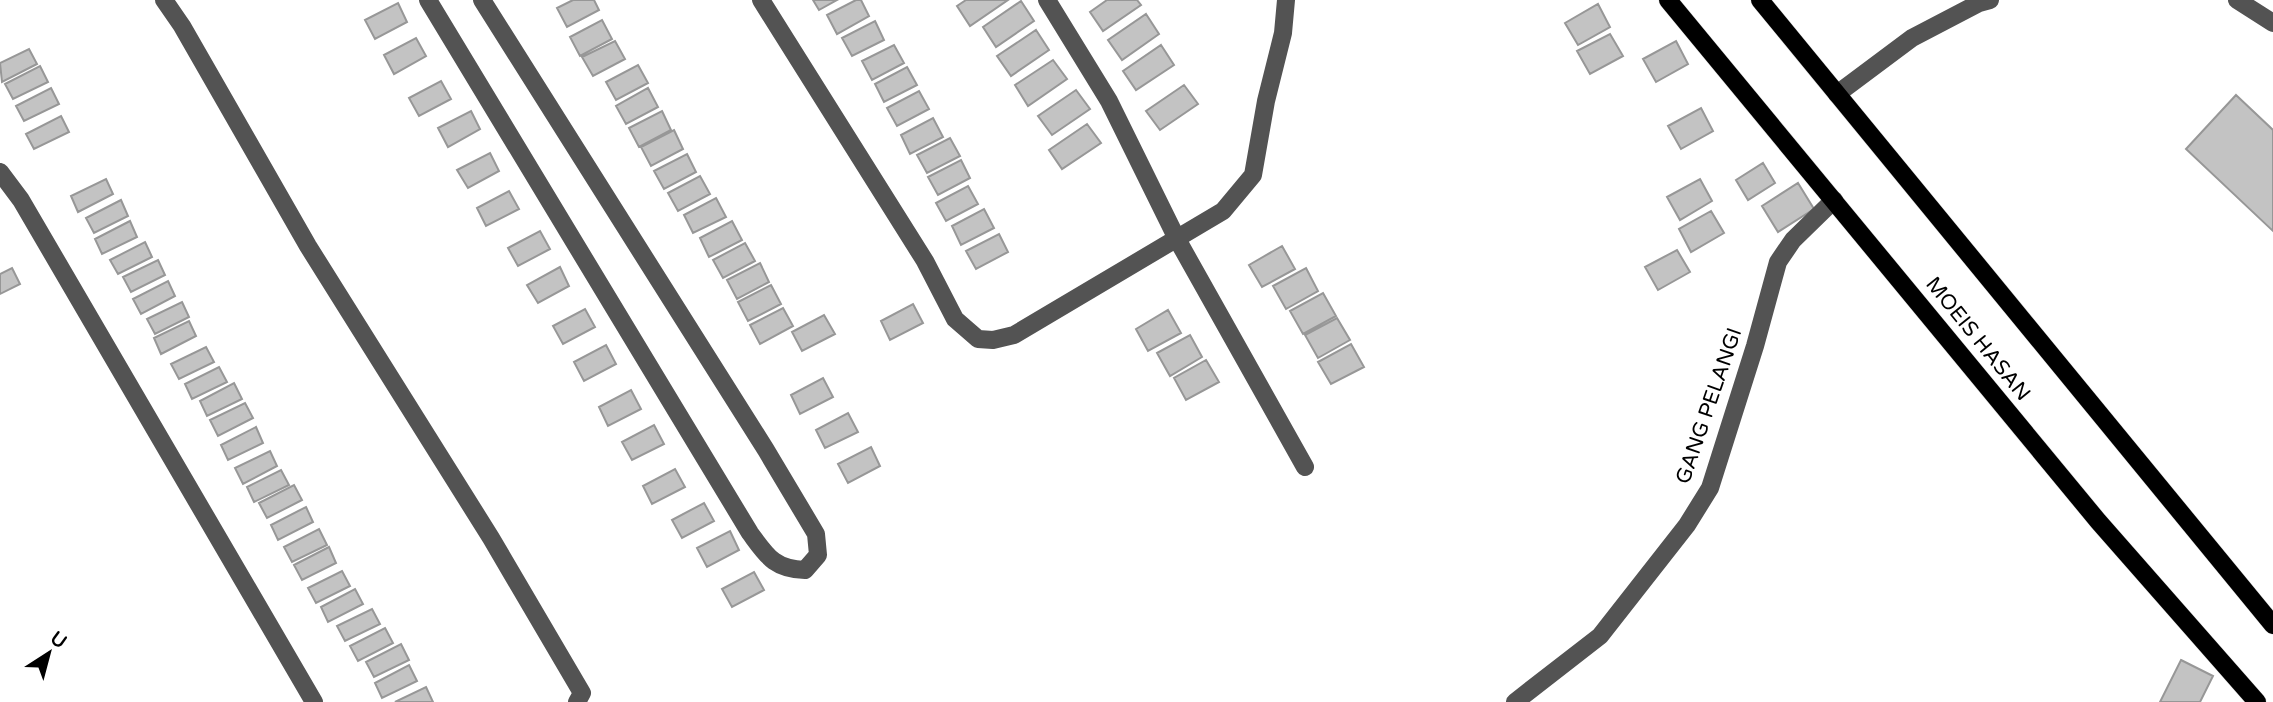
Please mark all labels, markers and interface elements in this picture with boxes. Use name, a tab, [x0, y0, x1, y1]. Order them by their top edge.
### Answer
street label: MOEIS HASAN	[1920, 272, 2036, 406]
street label: GANG PELANGI	[1671, 325, 1747, 487]
north arrow	[14, 618, 84, 688]
text: U	[46, 627, 71, 653]

